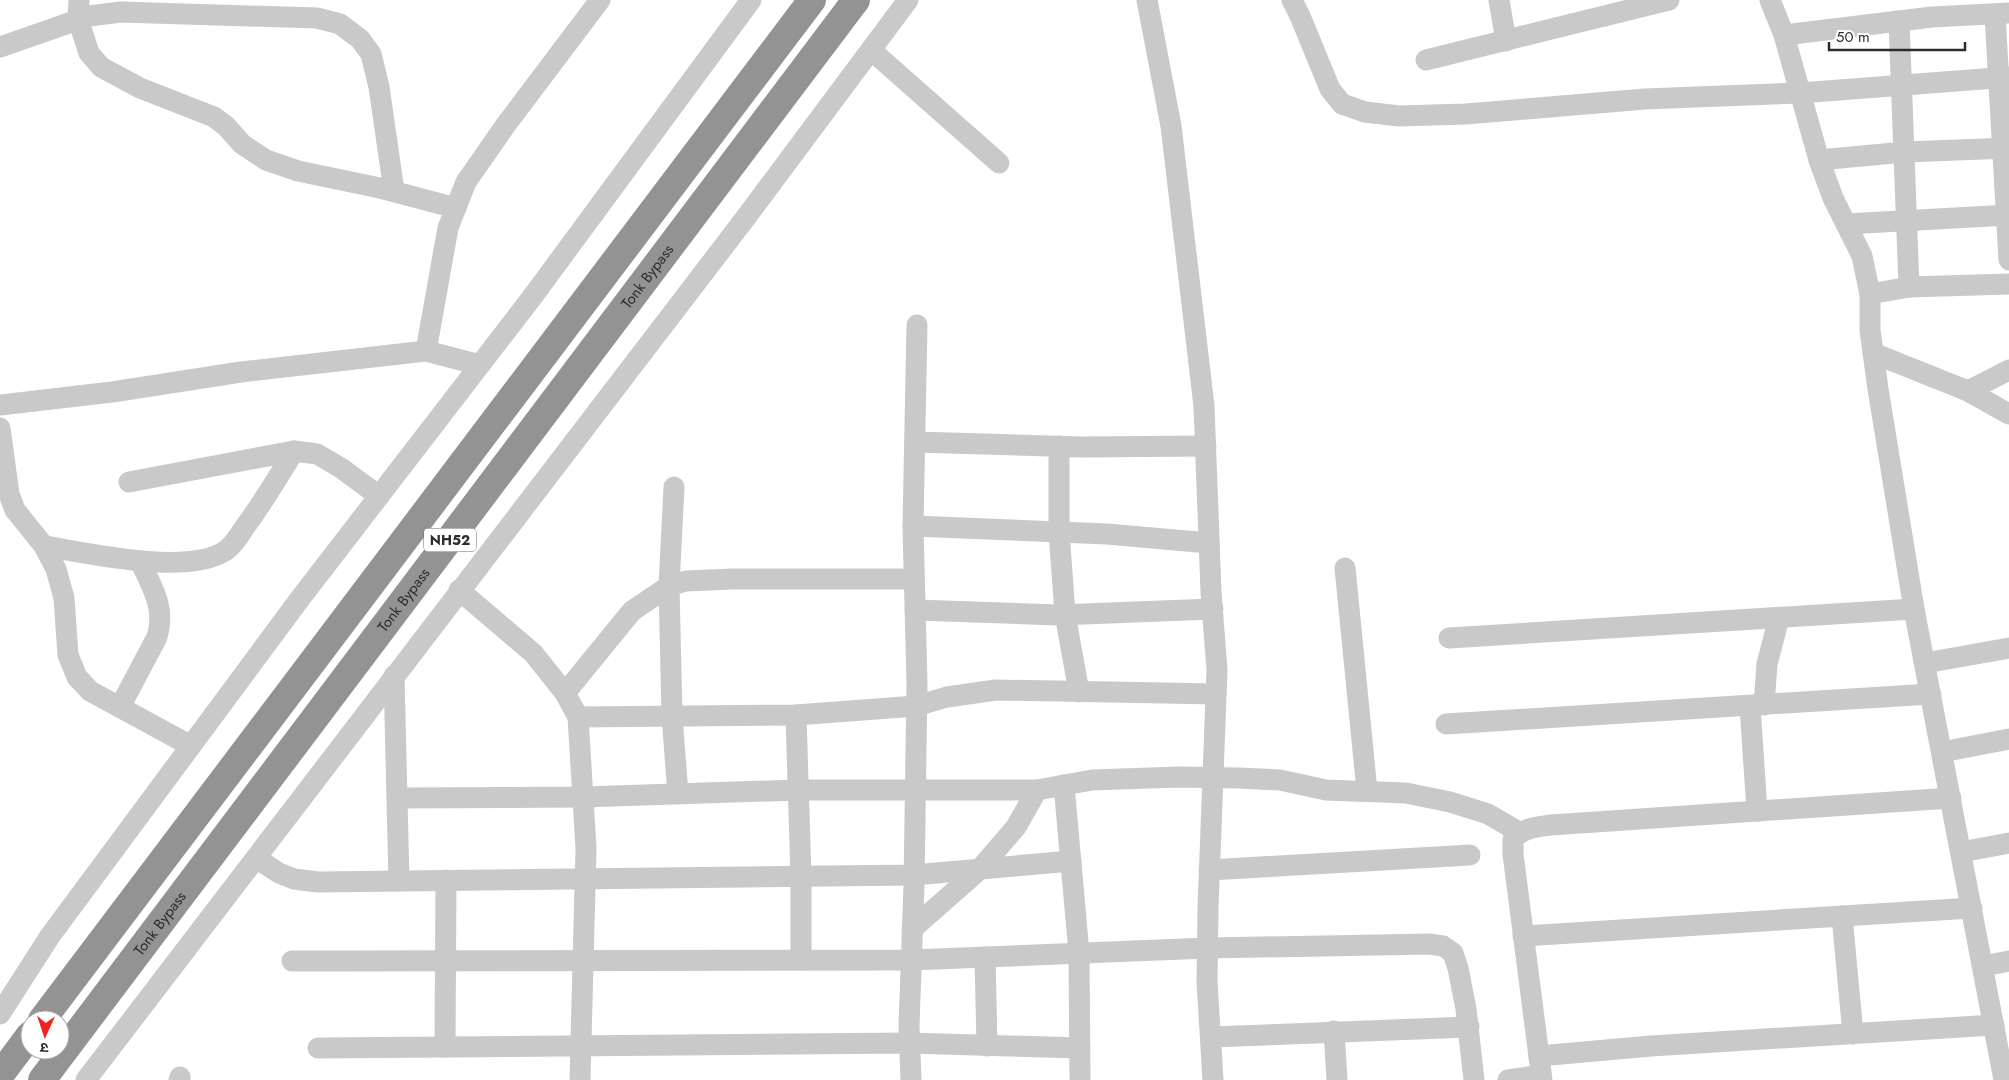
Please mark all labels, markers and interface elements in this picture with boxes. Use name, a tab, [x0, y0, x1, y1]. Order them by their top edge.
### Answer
scale bar	[1829, 20, 1965, 52]
text: 50 m	[1836, 26, 1870, 48]
street label: Tonk Bypass	[616, 240, 679, 313]
road number: NH52	[424, 528, 476, 552]
street label: Tonk Bypass	[372, 563, 435, 637]
street label: Tonk Bypass	[128, 887, 191, 960]
north arrow	[20, 1010, 70, 1060]
text: उ	[39, 1038, 49, 1058]

